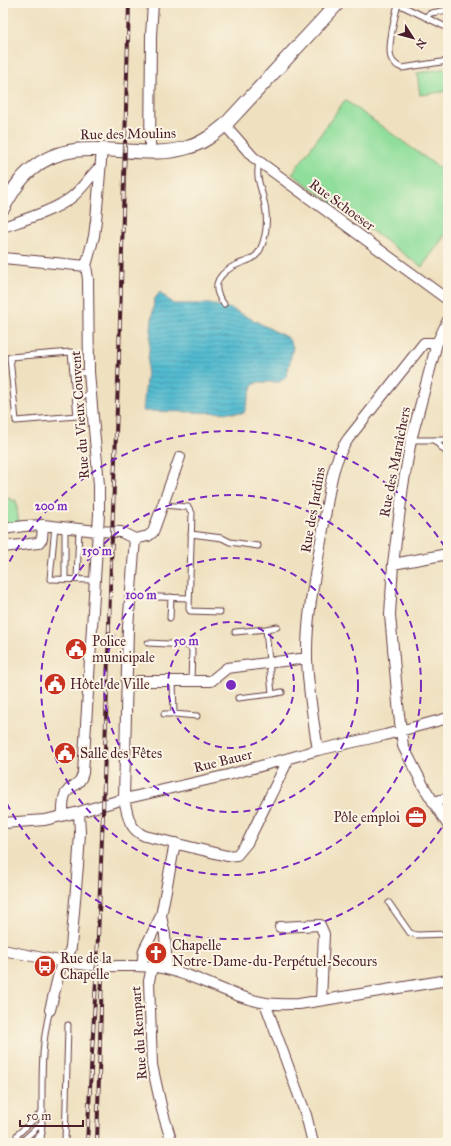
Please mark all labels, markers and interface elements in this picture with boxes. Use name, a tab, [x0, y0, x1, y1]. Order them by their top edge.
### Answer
north arrow	[393, 18, 433, 58]
text: N	[412, 36, 429, 52]
street label: Rue des Moulins	[80, 125, 176, 143]
street label: Rue Schoeser	[306, 176, 379, 235]
street label: Rue du Vieux Couvent	[67, 350, 93, 480]
street label: Rue des Maraîchers	[376, 405, 414, 519]
street label: Rue des Jardins	[297, 466, 330, 554]
text: 200 m	[35, 499, 68, 513]
text: 150 m	[82, 544, 113, 558]
text: 100 m	[125, 588, 158, 602]
place label: Police municipale	[92, 633, 155, 666]
text: 50 m	[173, 634, 200, 648]
public building icon: Police municipale	[63, 636, 89, 662]
public building icon: Hôtel de Ville	[42, 671, 68, 697]
place label: Hôtel de Ville	[70, 676, 150, 693]
centre of rings	[224, 678, 238, 692]
public building icon: Salle des Fêtes	[52, 740, 78, 766]
place label: Salle des Fêtes	[80, 745, 162, 762]
street label: Rue Bauer	[192, 745, 255, 776]
office icon: Pôle emploi	[403, 804, 429, 830]
place label: Pôle emploi	[333, 809, 400, 826]
place label: Chapelle Notre-Dame-du-Perpétuel-Secours	[172, 937, 377, 970]
church icon: Chapelle Notre-Dame-du-Perpétuel-Secours	[143, 940, 169, 966]
place label: Rue de la Chapelle	[60, 950, 112, 983]
bus stop icon: Rue de la Chapelle	[32, 953, 58, 979]
street label: Rue du Rempart	[127, 985, 151, 1080]
scale bar	[20, 1102, 83, 1128]
text: 50 m	[26, 1109, 51, 1123]

